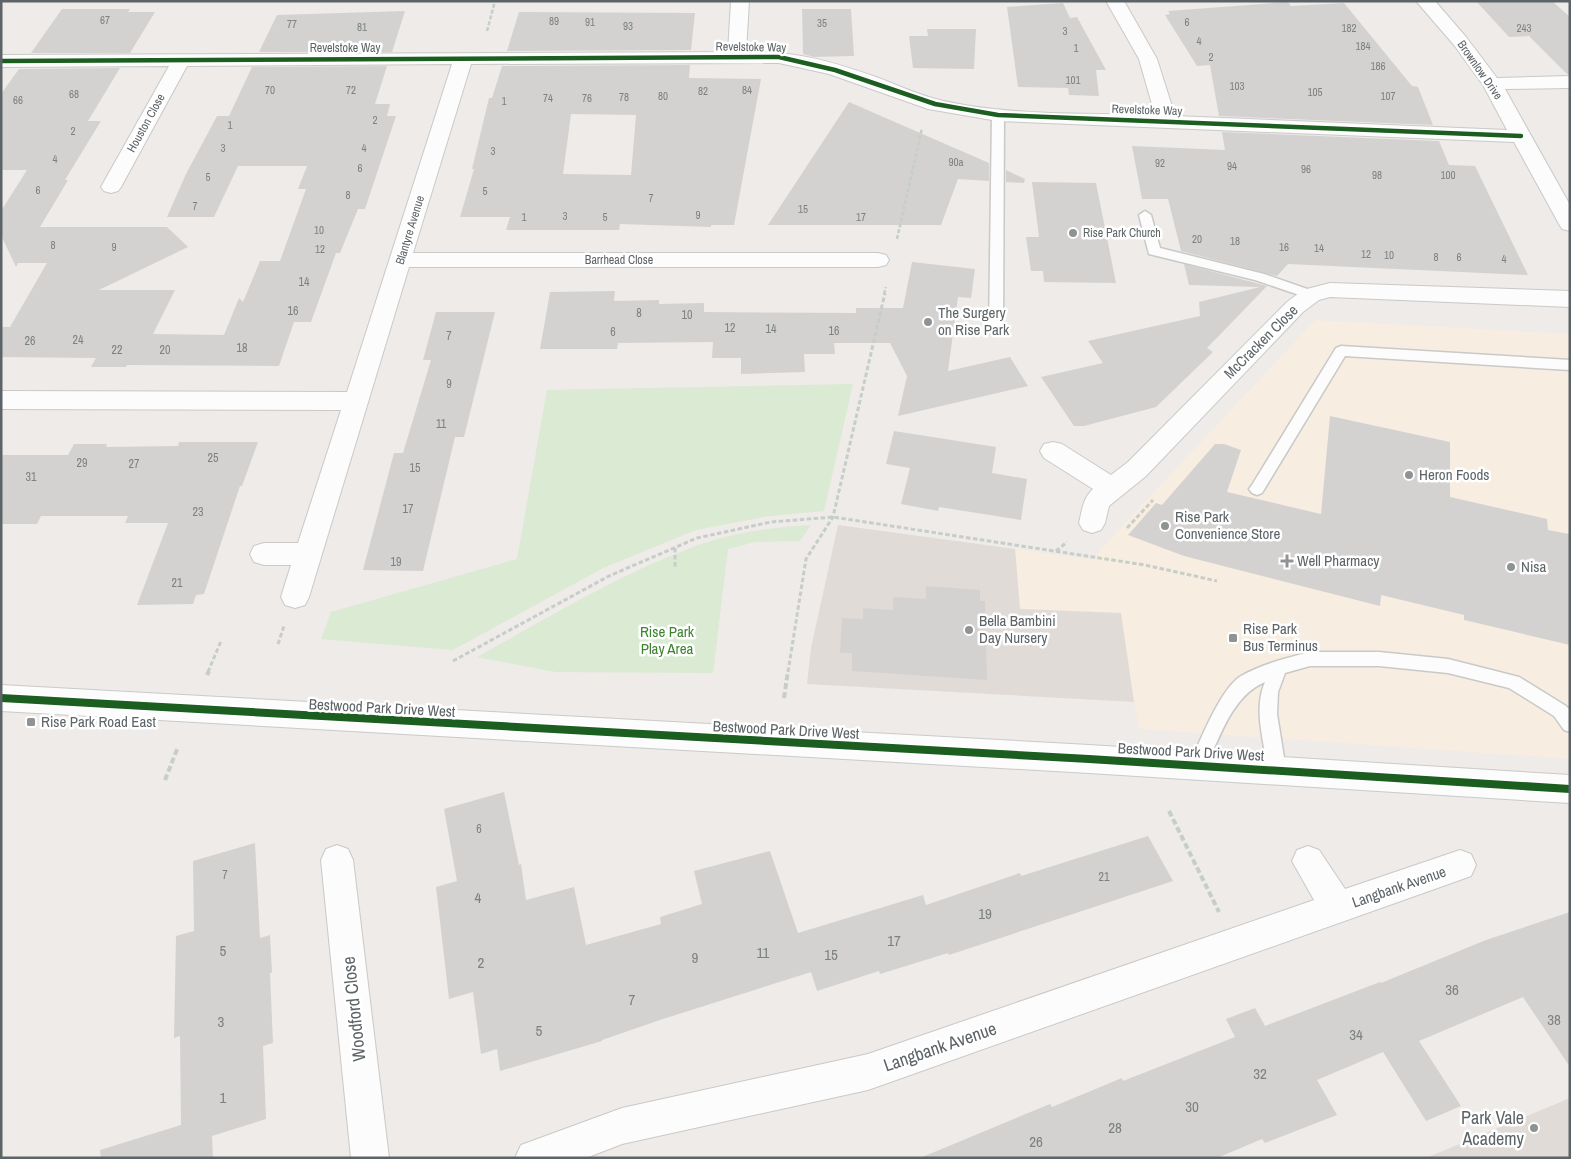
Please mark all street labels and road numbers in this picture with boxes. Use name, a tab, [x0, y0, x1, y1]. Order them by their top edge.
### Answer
street label: Brownlow Drive	[1454, 37, 1506, 103]
street label: Revelstoke Way	[715, 38, 787, 56]
street label: Revelstoke Way	[310, 40, 380, 56]
street label: Houston Close	[123, 91, 169, 155]
street label: Revelstoke Way	[1111, 101, 1183, 119]
street label: Blantyre Avenue	[392, 193, 428, 267]
street label: Barrhead Close	[585, 252, 653, 268]
street label: McCracken Close	[1219, 300, 1302, 383]
street label: Bestwood Park Drive West	[308, 693, 456, 722]
street label: Bestwood Park Drive West	[712, 715, 860, 744]
street label: Bestwood Park Drive West	[1117, 737, 1265, 766]
street label: Langbank Avenue	[1349, 861, 1449, 912]
street label: Woodford Close	[336, 955, 371, 1063]
street label: Langbank Avenue	[880, 1016, 1000, 1078]

